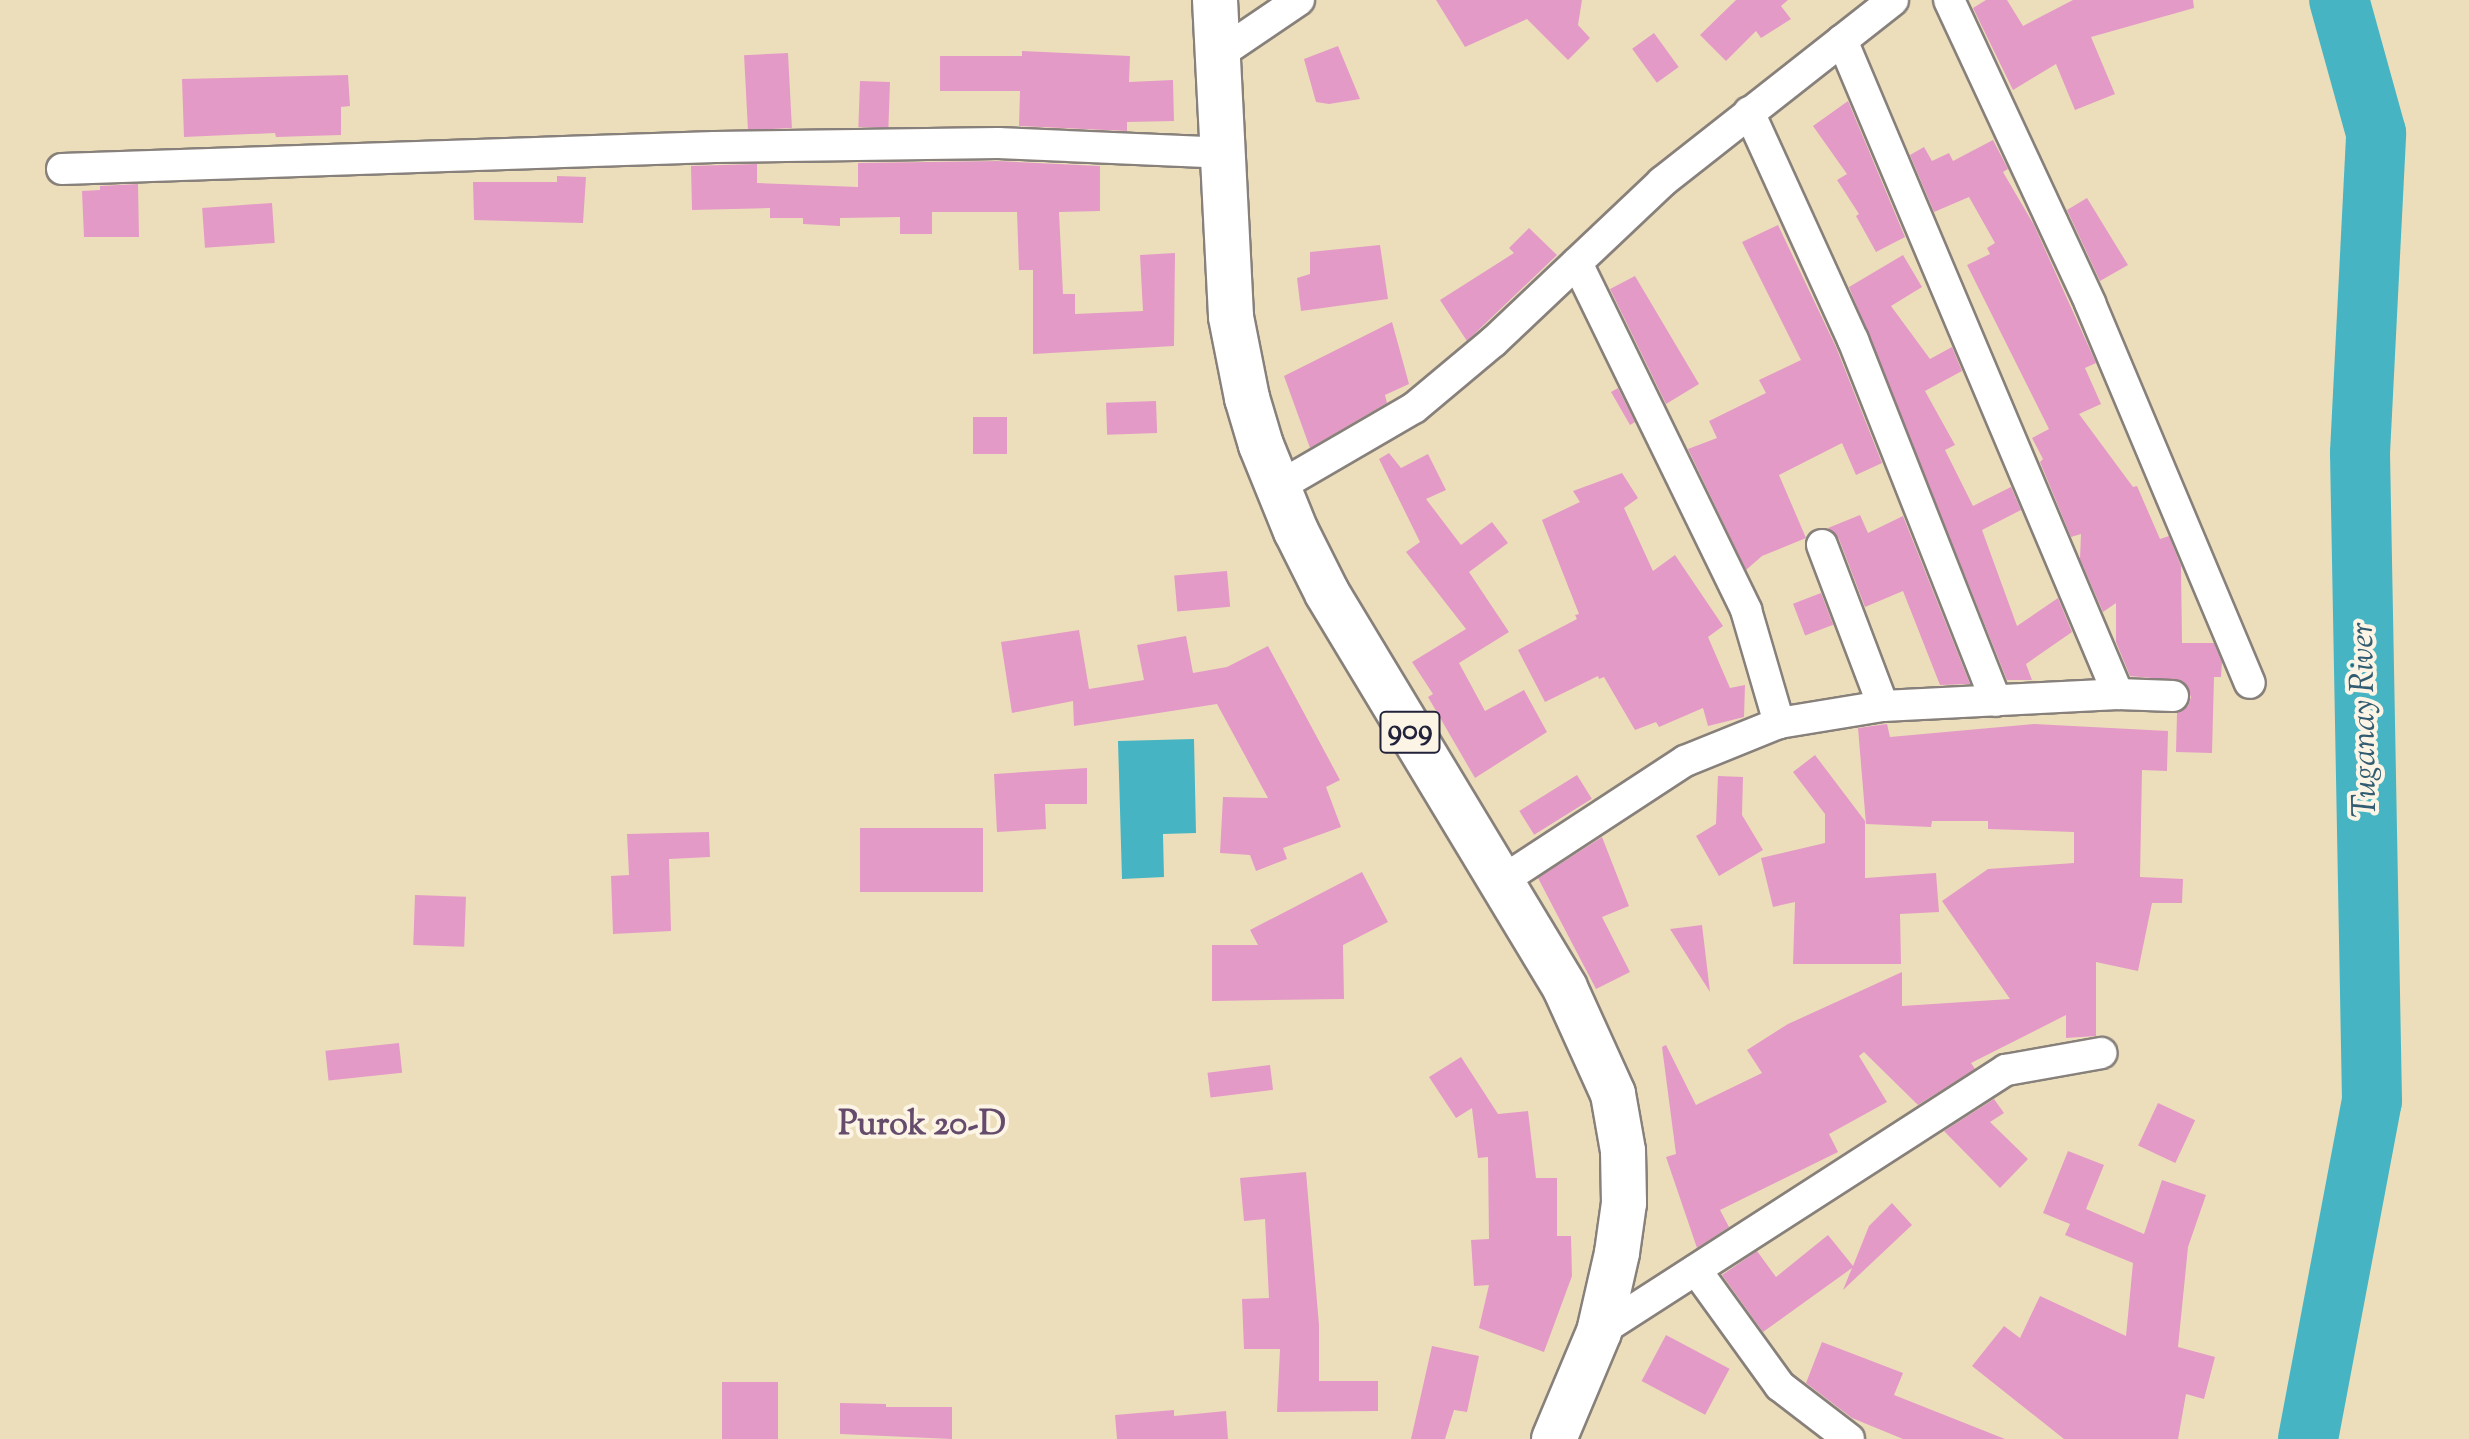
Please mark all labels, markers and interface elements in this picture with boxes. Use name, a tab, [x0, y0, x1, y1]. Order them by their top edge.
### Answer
water label: Tuganay River	[2343, 622, 2387, 818]
road number: 909	[1378, 706, 1442, 758]
district label: Purok 20-D	[838, 1106, 1006, 1146]

